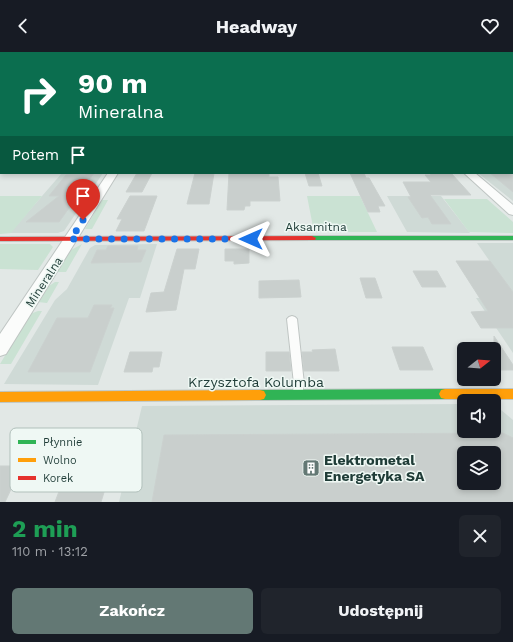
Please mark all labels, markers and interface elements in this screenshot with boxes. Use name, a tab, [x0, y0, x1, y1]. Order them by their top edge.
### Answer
icon: back	[12, 15, 34, 37]
icon: heart	[479, 15, 501, 37]
text: Headway	[216, 16, 297, 37]
text: 90 m	[78, 67, 148, 100]
icon: right	[12, 68, 64, 120]
text: Mineralna	[78, 101, 164, 122]
icon: arrive	[67, 144, 89, 166]
text: Potem	[12, 146, 59, 164]
pin	[66, 179, 100, 220]
icon: arrive	[72, 185, 94, 207]
position arrow	[230, 218, 272, 260]
street label: Aksamitna	[285, 220, 347, 234]
street label: Mineralna	[23, 254, 66, 310]
north arrow	[457, 342, 501, 386]
map controls	[457, 342, 501, 490]
street label: Krzysztofa Kolumba	[188, 374, 324, 390]
button: sound	[457, 394, 501, 438]
legend	[10, 428, 142, 492]
text: Płynnie	[43, 436, 82, 449]
button: layers	[457, 446, 501, 490]
place label: Elektrometal Energetyka SA	[324, 452, 425, 484]
text: Wolno	[43, 454, 77, 467]
building icon: Elektrometal Energetyka SA	[301, 458, 321, 478]
text: Korek	[43, 472, 73, 485]
text: 2 min	[12, 515, 78, 543]
button: close	[459, 515, 501, 557]
text: 110 m · 13:12	[12, 544, 88, 559]
button: Zakończ	[12, 588, 253, 634]
button: Udostępnij	[261, 588, 501, 634]

